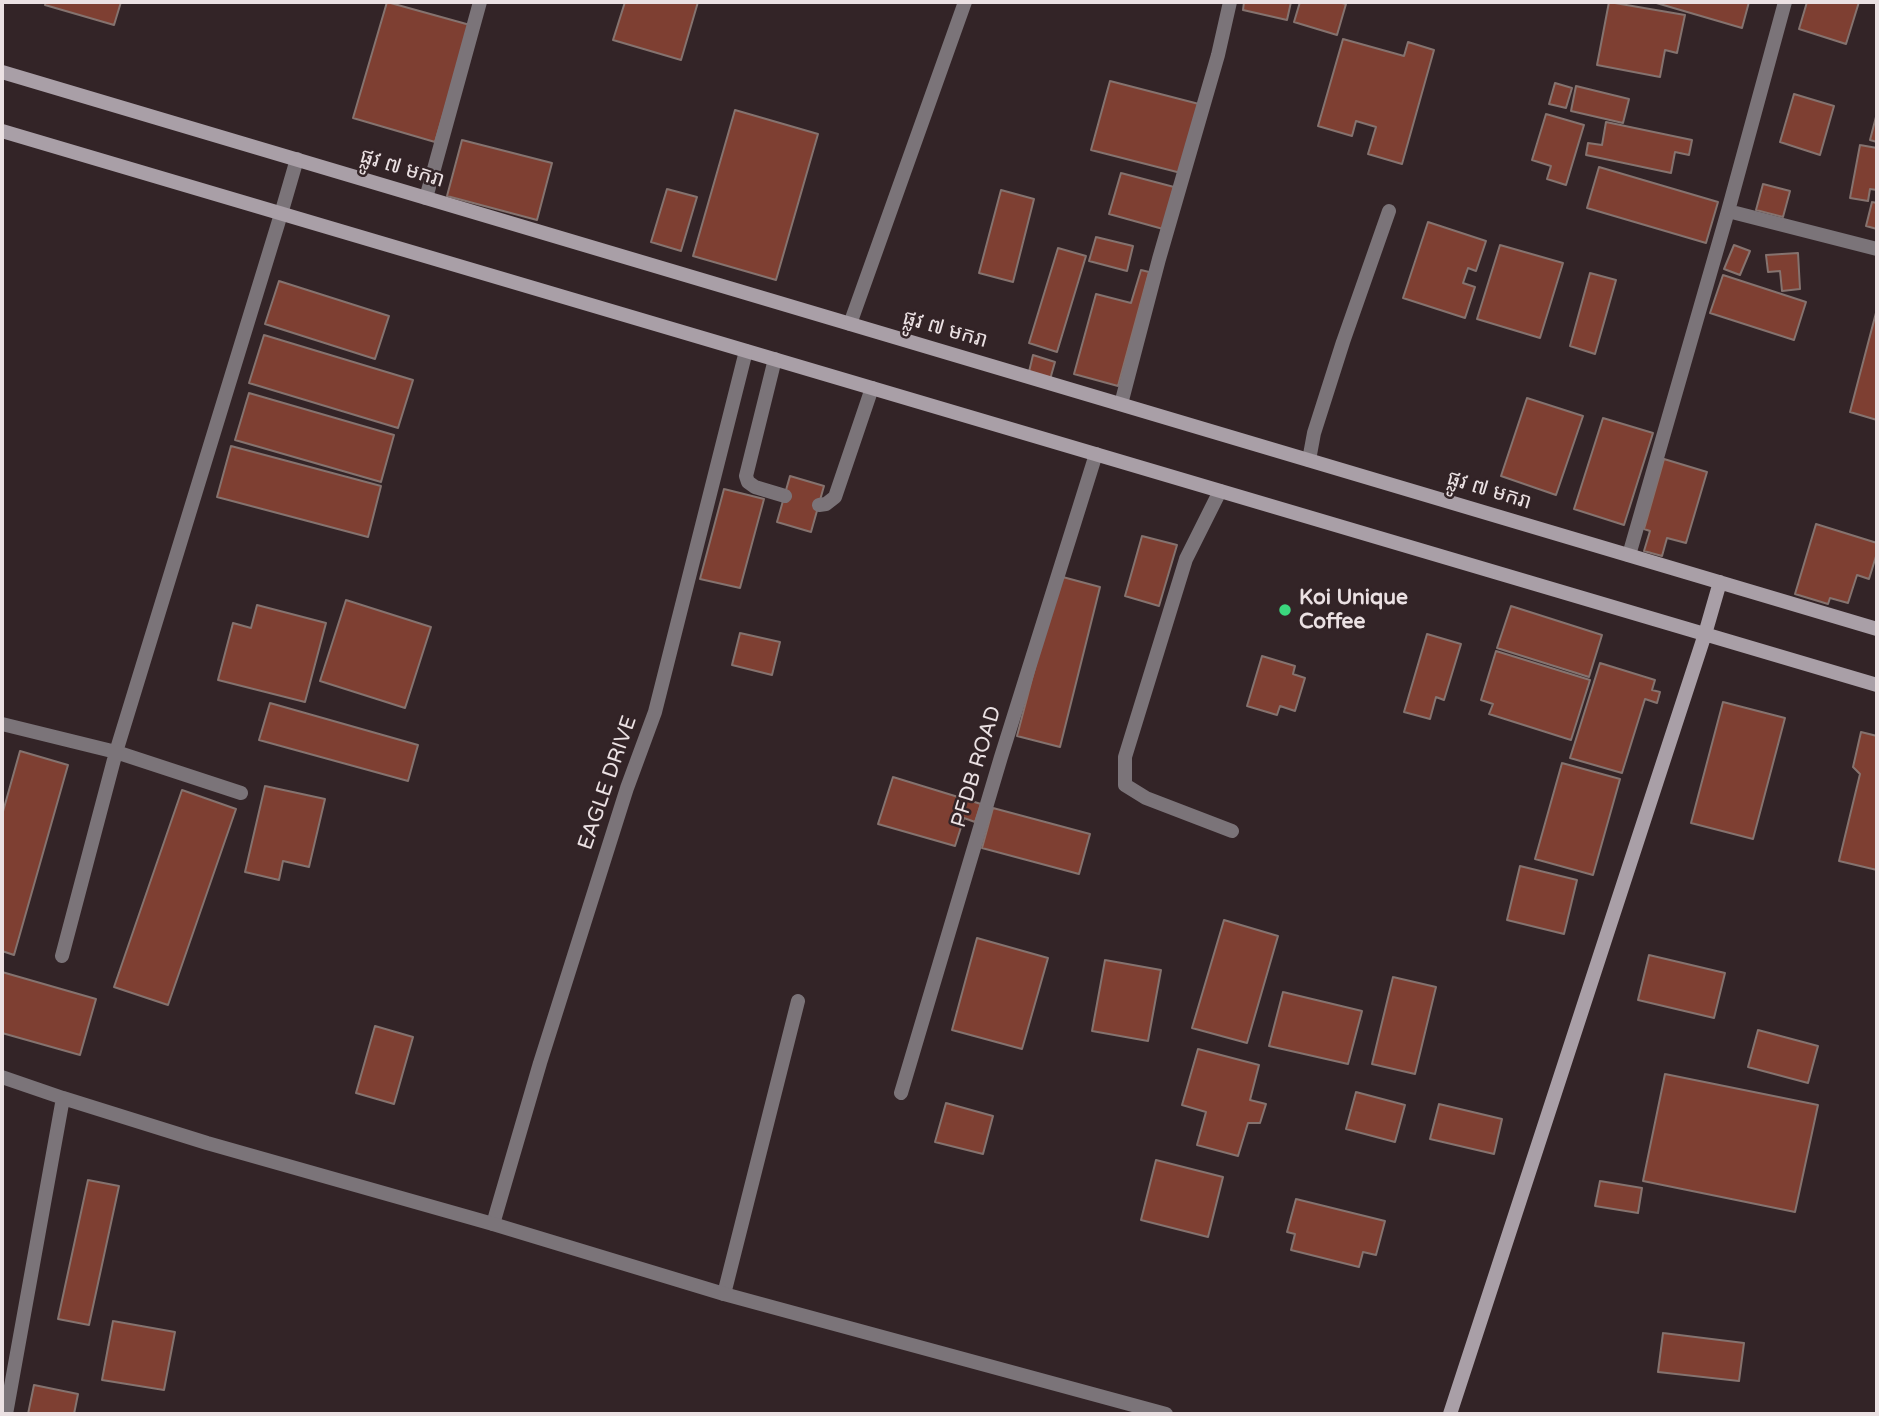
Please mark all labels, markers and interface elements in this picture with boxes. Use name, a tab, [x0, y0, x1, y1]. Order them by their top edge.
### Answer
street label: ផ្លូវ ៧ មករា	[357, 144, 447, 194]
street label: ផ្លូវ ៧ មករា	[900, 306, 990, 354]
street label: ផ្លូវ ៧ មករា	[1444, 466, 1534, 516]
place label: Koi Unique Coffee	[1299, 585, 1408, 635]
marker: Koi Unique Coffee	[1277, 602, 1293, 618]
street label: PFDB ROAD	[947, 703, 1007, 831]
street label: EAGLE DRIVE	[573, 713, 643, 853]

